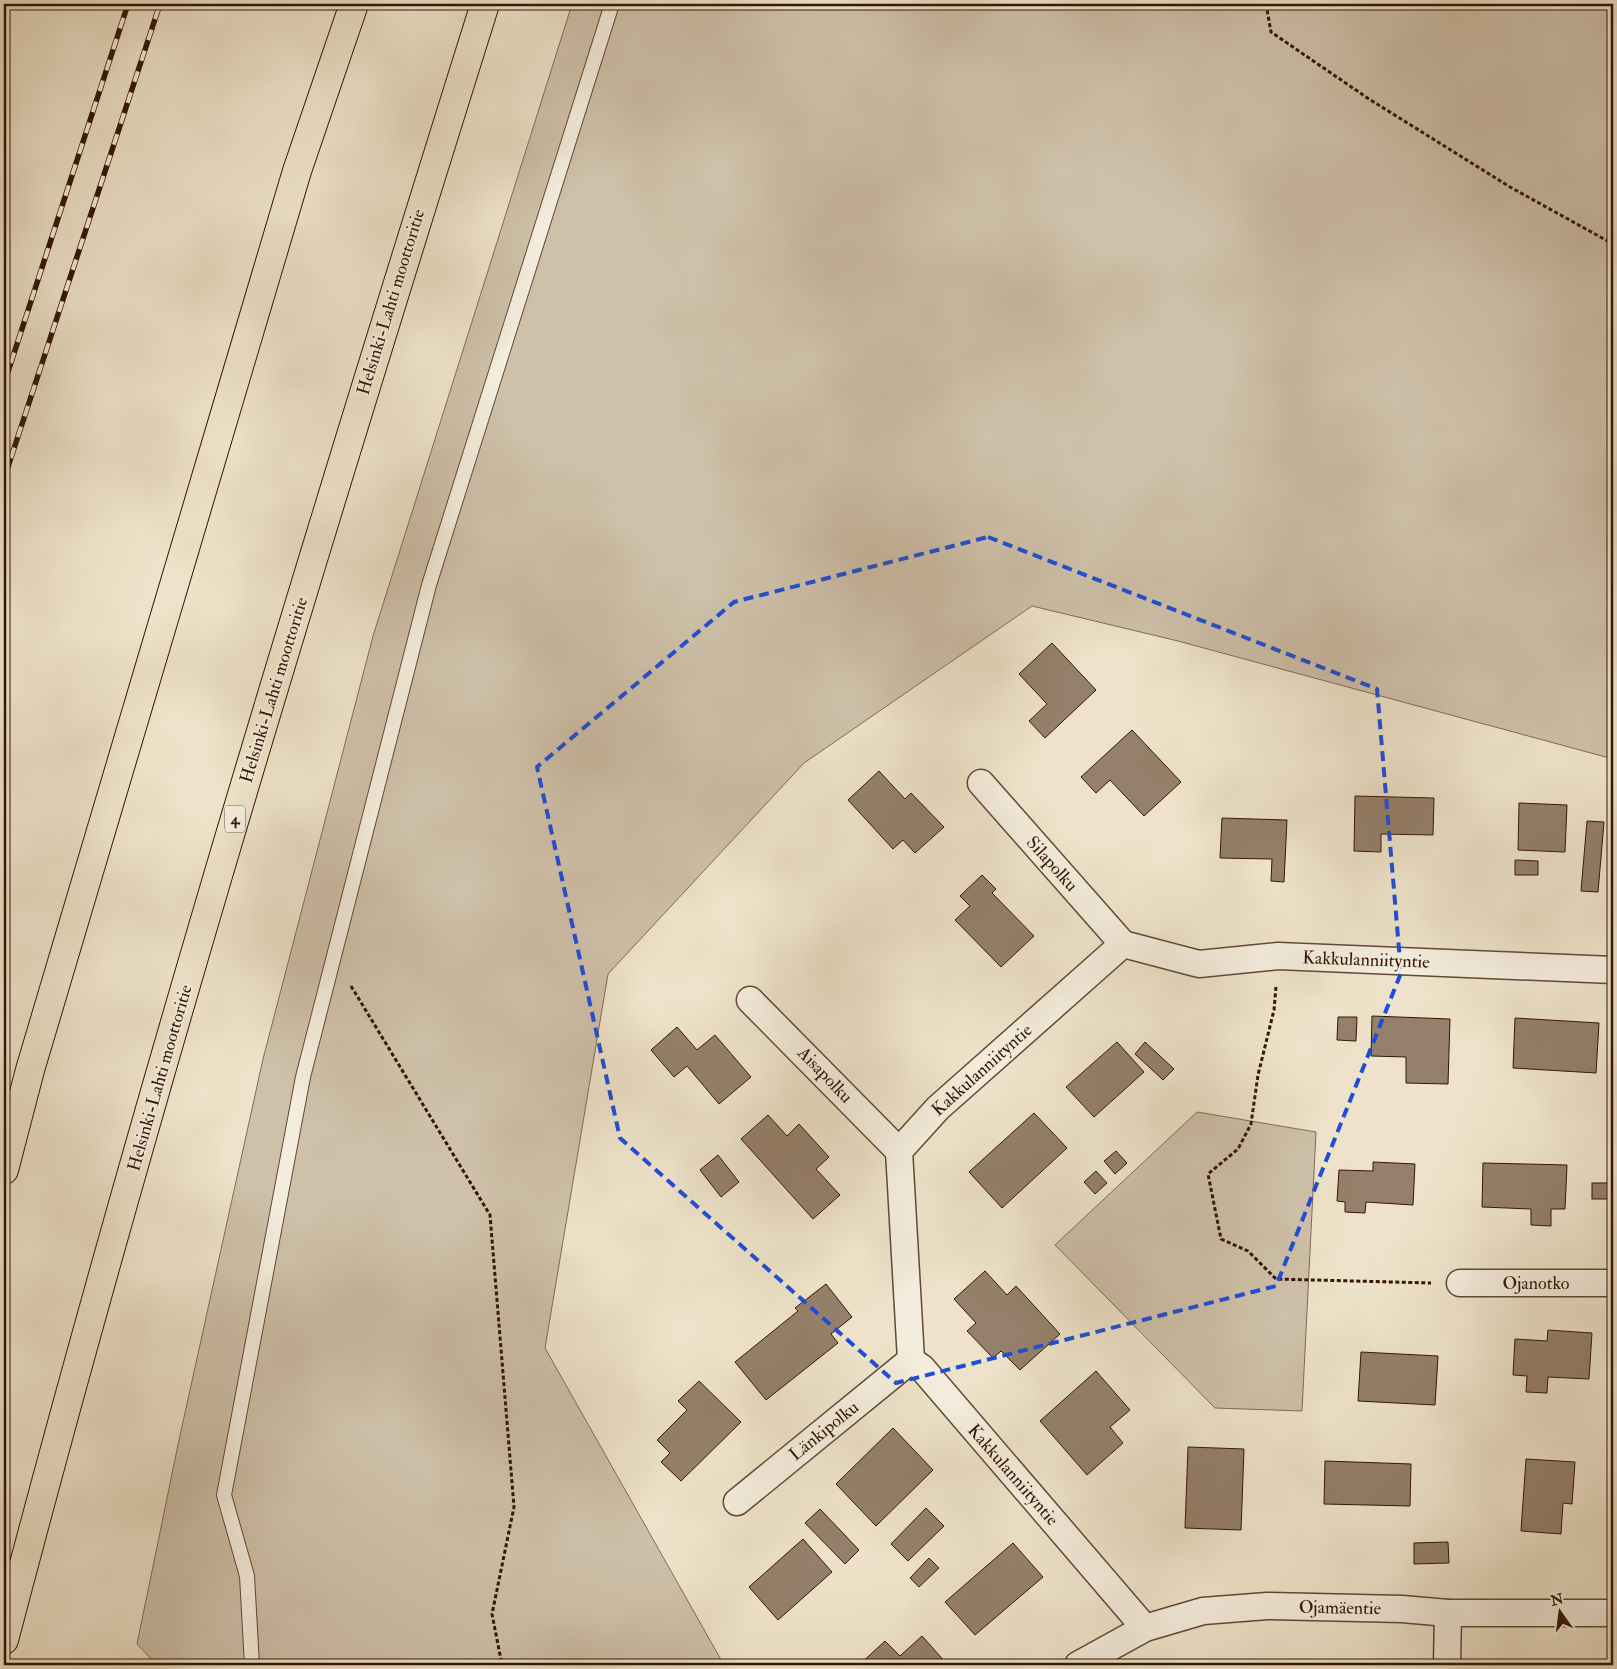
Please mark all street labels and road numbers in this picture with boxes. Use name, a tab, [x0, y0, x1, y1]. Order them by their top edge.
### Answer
street label: Helsinki-Lahti moottoritie	[352, 206, 430, 398]
street label: Helsinki-Lahti moottoritie	[235, 594, 313, 786]
road number: 4	[225, 806, 245, 832]
street label: Silapolku	[1021, 831, 1083, 897]
street label: Kakkulanniityntie	[1302, 946, 1431, 974]
street label: Helsinki-Lahti moottoritie	[122, 982, 198, 1174]
street label: Kakkulanniityntie	[927, 1019, 1037, 1121]
street label: Aisapolku	[792, 1041, 858, 1108]
street label: Ojanotko	[1503, 1272, 1570, 1295]
street label: Länkipolku	[784, 1396, 864, 1466]
street label: Kakkulanniityntie	[963, 1419, 1064, 1531]
street label: Ojamäentie	[1299, 1596, 1382, 1620]

